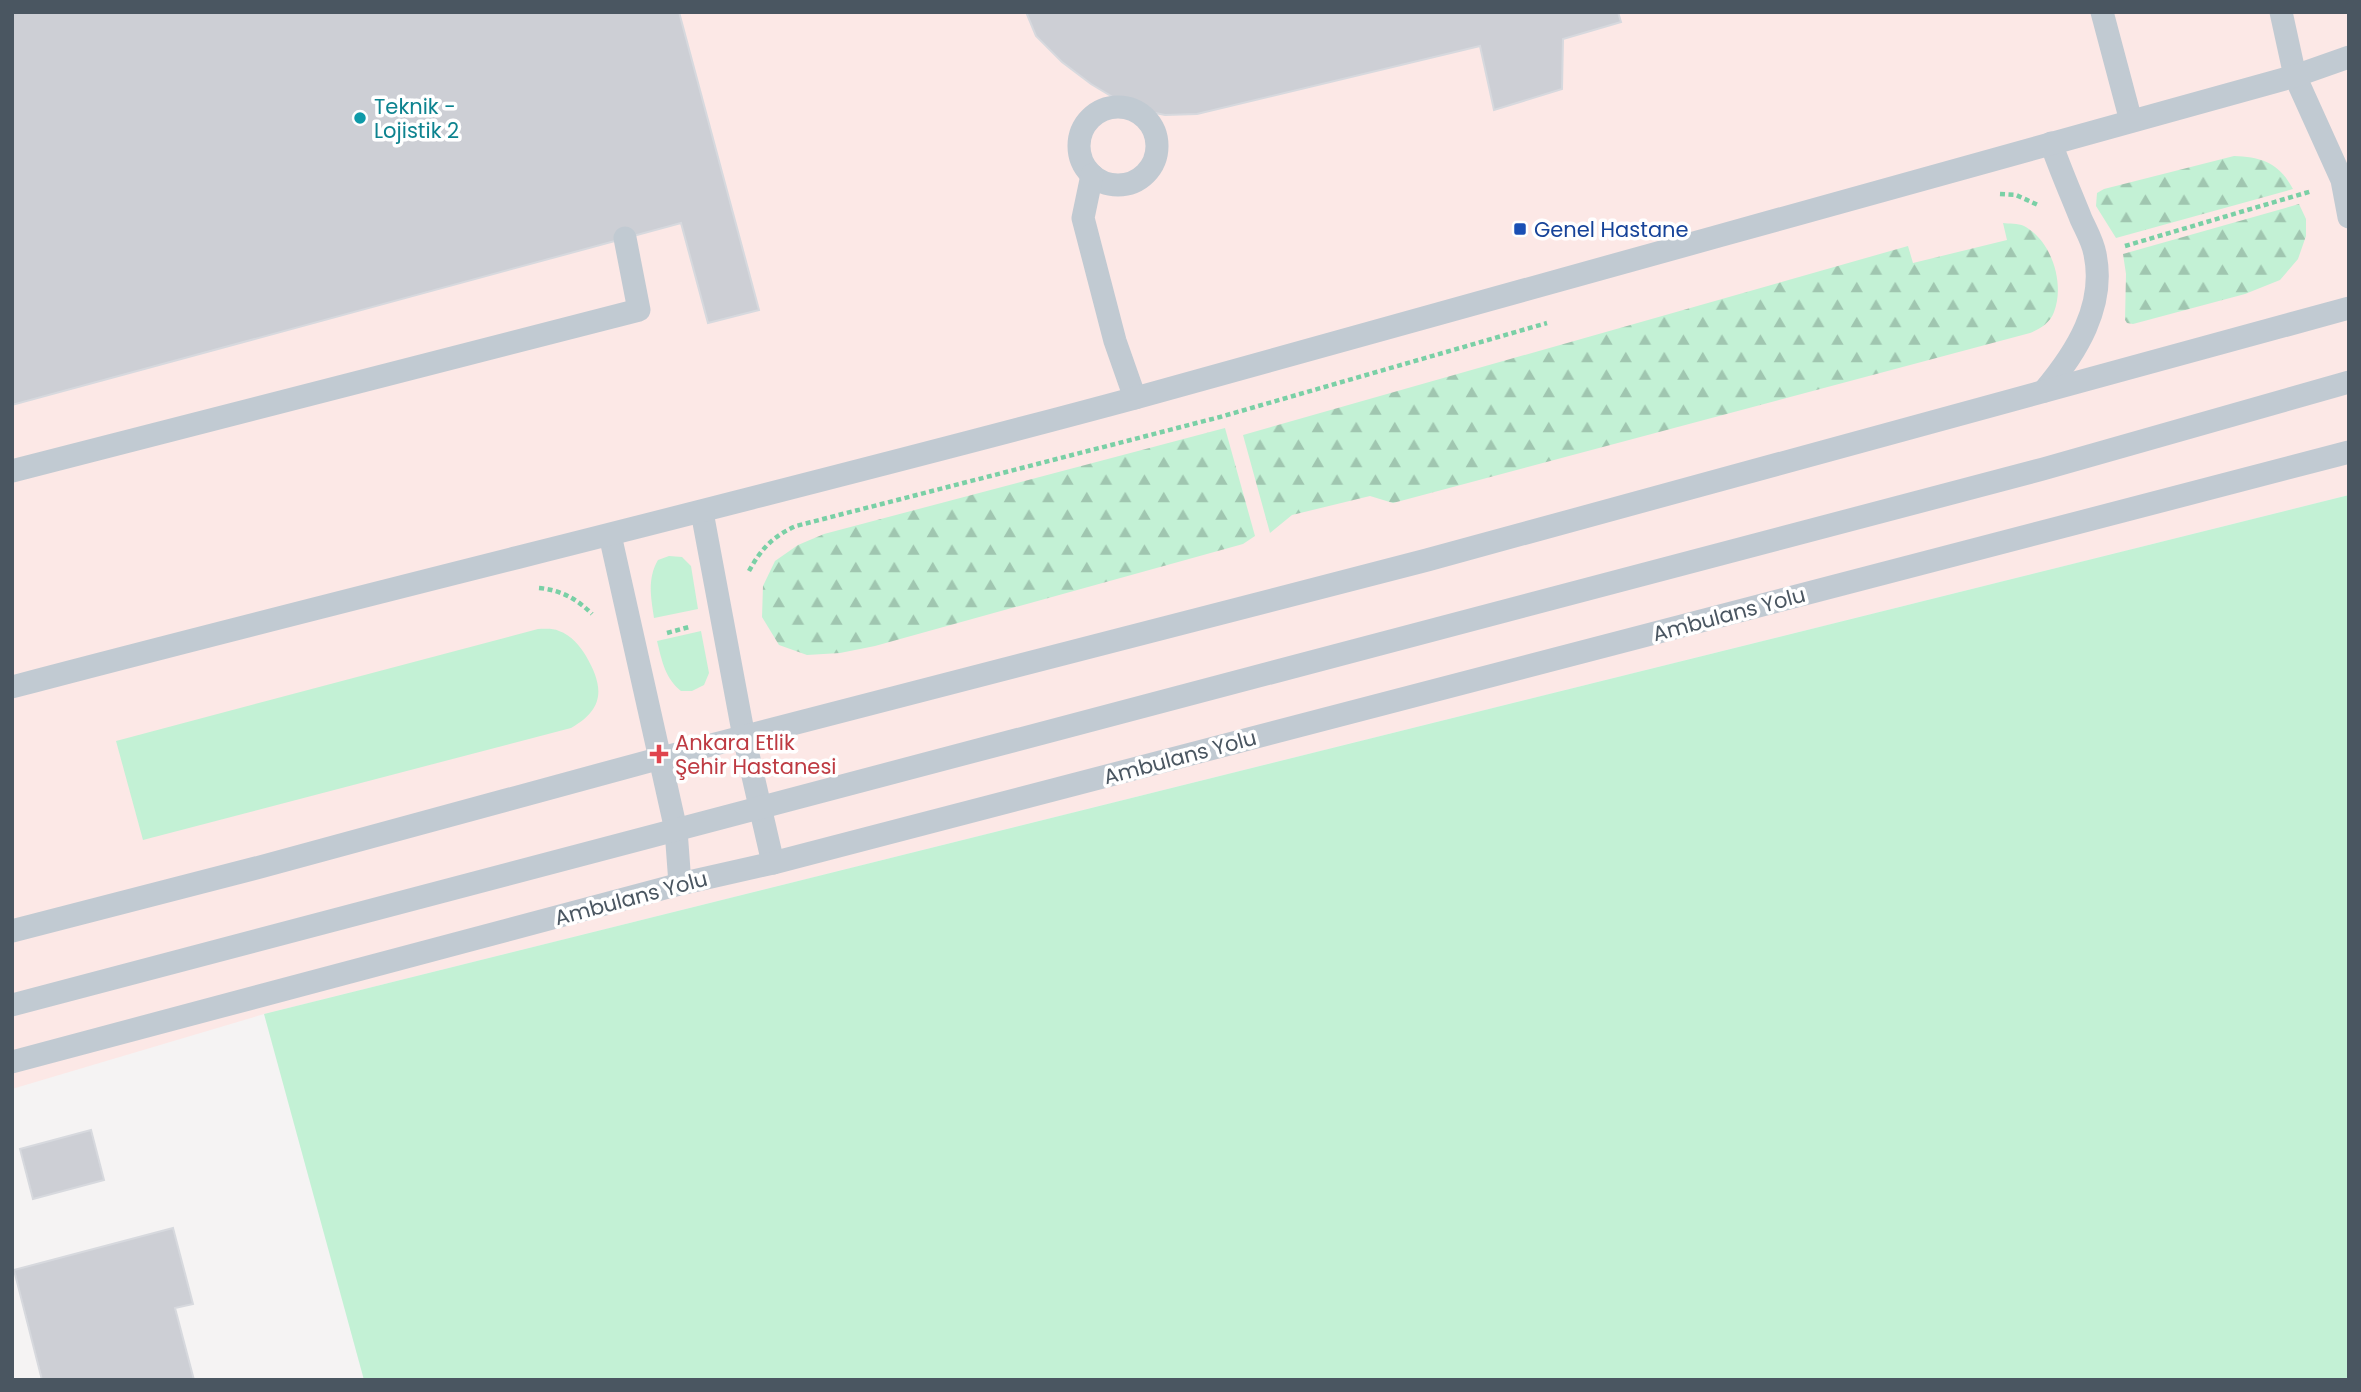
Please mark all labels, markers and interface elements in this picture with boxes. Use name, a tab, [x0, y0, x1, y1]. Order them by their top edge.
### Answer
place label: Teknik - Lojistik 2	[374, 92, 459, 145]
marker: Teknik - Lojistik 2	[352, 110, 368, 126]
place label: Genel Hastane	[1534, 215, 1689, 244]
marker: Genel Hastane	[1512, 221, 1528, 237]
street label: Ambulans Yolu	[1649, 580, 1809, 648]
street label: Ambulans Yolu	[1100, 723, 1260, 791]
place label: Ankara Etlik Şehir Hastanesi	[675, 728, 837, 781]
marker: Ankara Etlik Şehir Hastanesi	[649, 744, 669, 764]
street label: Ambulans Yolu	[551, 864, 711, 932]

